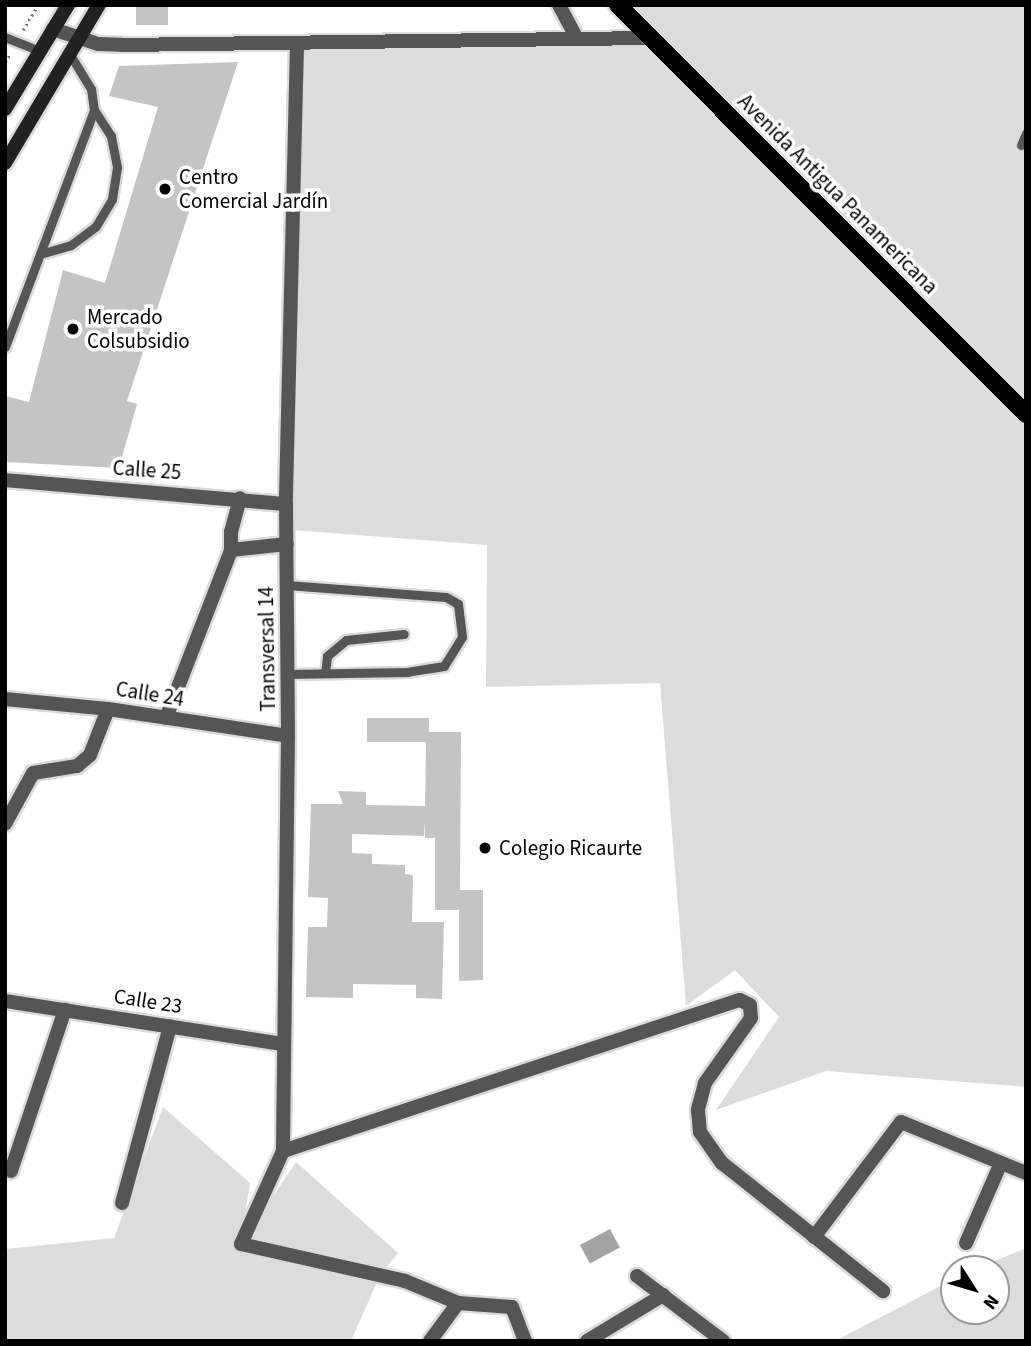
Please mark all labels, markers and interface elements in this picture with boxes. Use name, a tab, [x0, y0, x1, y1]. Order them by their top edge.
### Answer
street label: Avenida Antigua Panamericana	[733, 89, 943, 299]
place label: Centro Comercial Jardín	[179, 164, 328, 214]
marker: Centro Comercial Jardín	[157, 181, 173, 197]
place label: Mercado Colsubsidio	[87, 304, 190, 354]
marker: Mercado Colsubsidio	[65, 321, 81, 337]
street label: Calle 25	[112, 455, 182, 485]
street label: Transversal 14	[253, 586, 281, 712]
street label: Calle 24	[114, 676, 186, 712]
place label: Colegio Ricaurte	[499, 835, 642, 861]
marker: Colegio Ricaurte	[477, 840, 493, 856]
street label: Calle 23	[112, 983, 184, 1019]
north arrow	[940, 1255, 1010, 1325]
text: N	[976, 1289, 1005, 1315]

